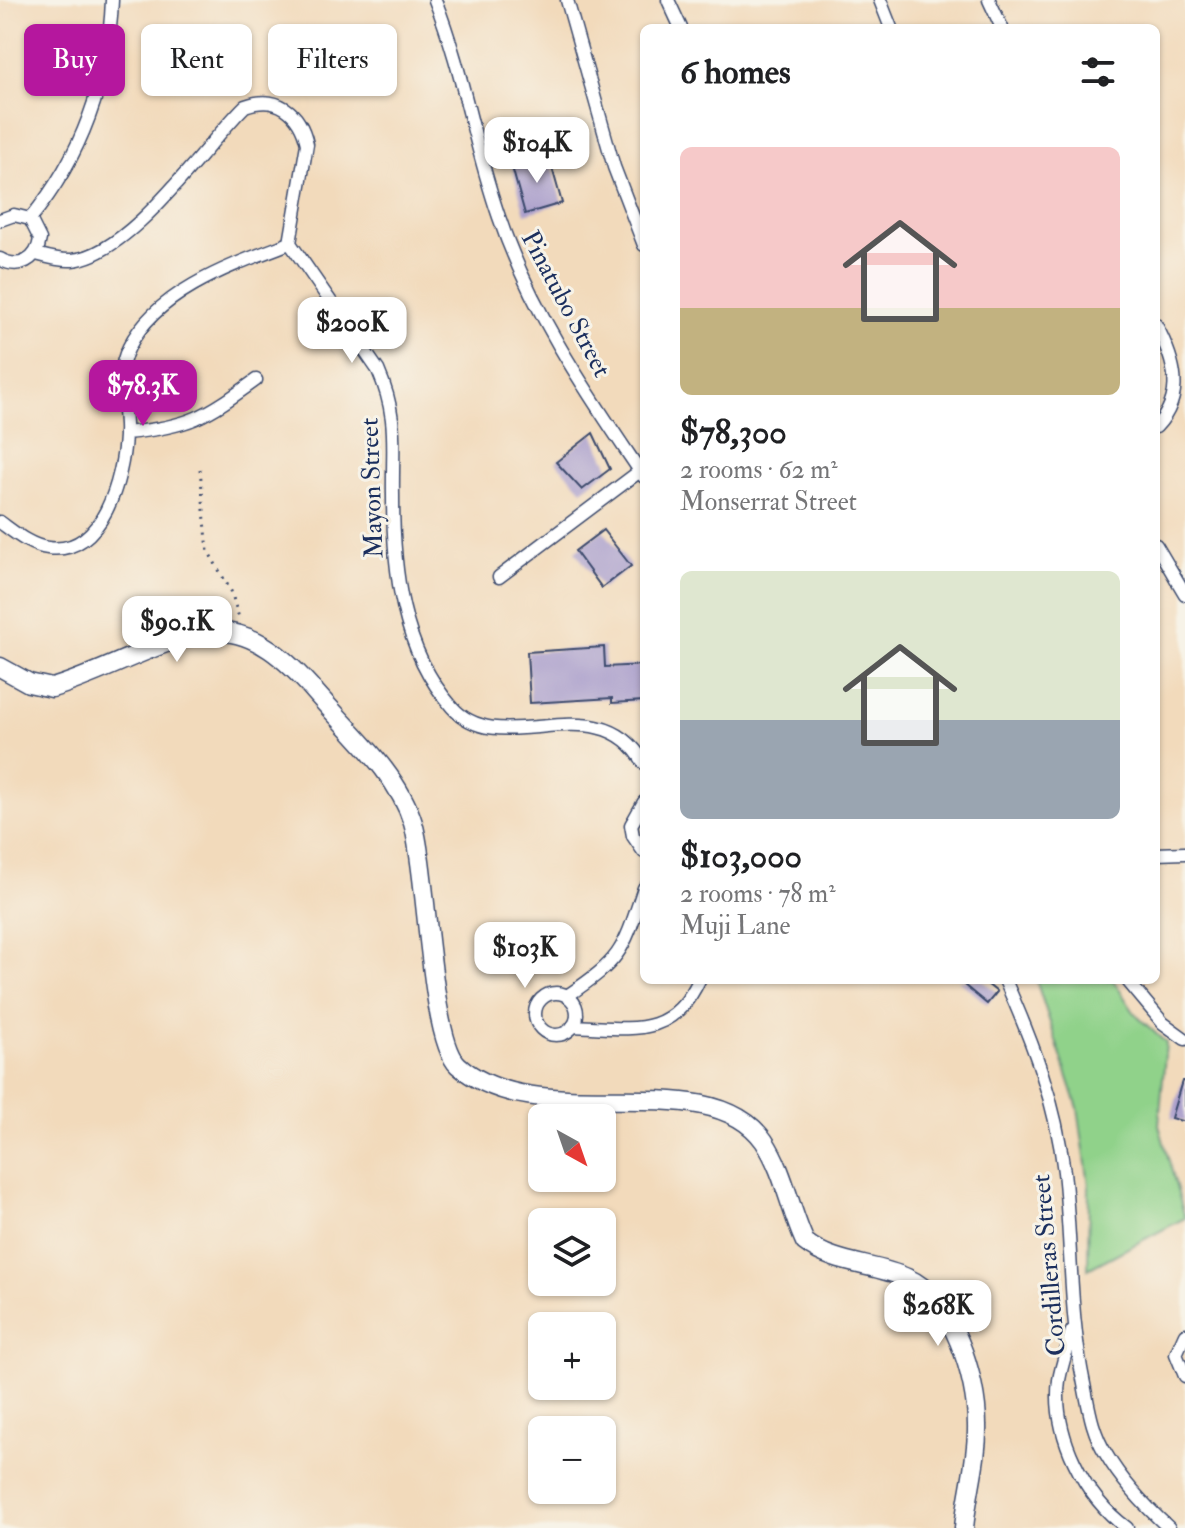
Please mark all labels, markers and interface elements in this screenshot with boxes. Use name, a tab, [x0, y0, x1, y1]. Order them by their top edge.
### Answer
chip: Buy	[24, 24, 125, 96]
chip: Rent	[141, 24, 252, 96]
chip: Filters	[268, 24, 397, 96]
icon: filters	[1076, 50, 1120, 94]
text: 6 homes	[680, 51, 791, 94]
pin: $104K	[481, 117, 593, 185]
text: $104K	[502, 127, 572, 159]
icon: home	[828, 199, 972, 343]
street label: Pinatubo Street	[514, 225, 618, 383]
pin: $200K	[296, 297, 408, 365]
text: $200K	[316, 307, 388, 339]
pin: $78.3K	[78, 360, 208, 428]
text: $78.3K	[107, 370, 179, 402]
text: $78,300	[680, 411, 787, 454]
street label: Mayon Street	[354, 417, 390, 559]
text: 2 rooms · 62 m²	[680, 454, 838, 486]
text: Monserrat Street	[680, 486, 857, 518]
pin: $90.1K	[112, 596, 242, 664]
text: $90.1K	[140, 606, 214, 638]
icon: home	[828, 623, 972, 767]
text: $103,000	[680, 835, 802, 878]
text: 2 rooms · 78 m²	[680, 878, 836, 910]
text: Muji Lane	[680, 910, 790, 942]
pin: $103K	[469, 922, 581, 990]
text: $103K	[492, 932, 558, 964]
north arrow	[528, 1104, 616, 1192]
map controls	[528, 1104, 616, 1504]
street label: Cordilleras Street	[1025, 1173, 1073, 1357]
button: layers	[528, 1208, 616, 1296]
pin: $268K	[882, 1280, 994, 1348]
text: $268K	[902, 1290, 974, 1322]
button: +	[528, 1312, 616, 1400]
button: −	[528, 1416, 616, 1504]

